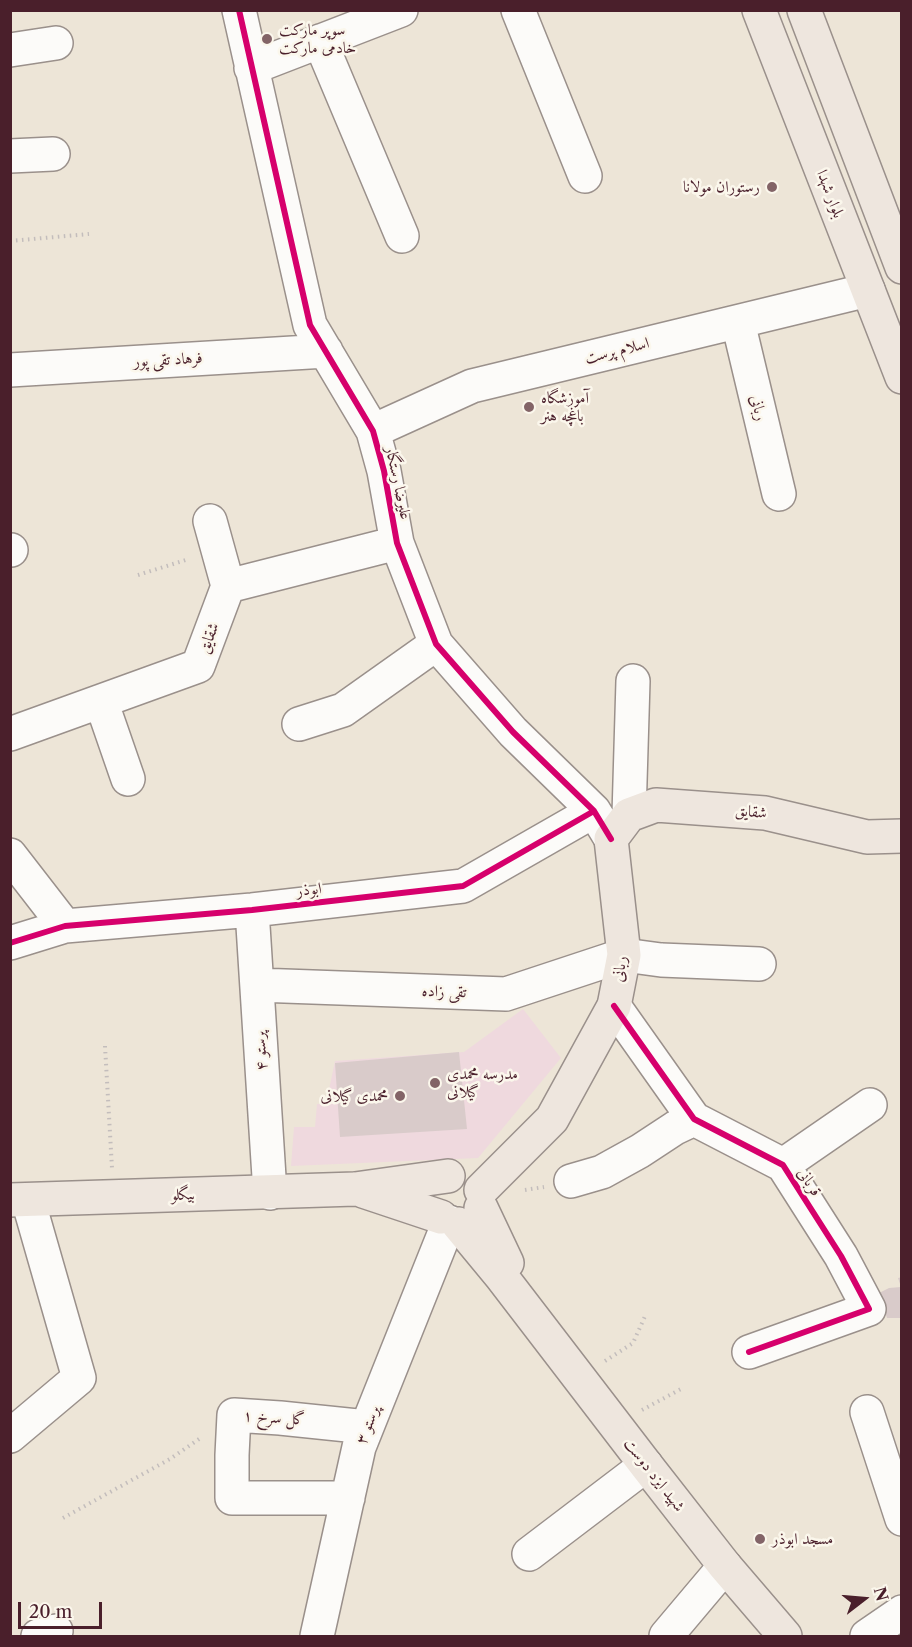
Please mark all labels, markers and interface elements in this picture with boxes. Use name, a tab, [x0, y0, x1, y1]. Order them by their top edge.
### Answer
place label: سوپر مارکت خادمی مارکت	[279, 20, 356, 58]
marker: سوپر مارکت خادمی مارکت	[260, 32, 274, 46]
street label: بلوار شهدا	[812, 167, 848, 221]
place label: رستوران مولانا	[683, 177, 760, 197]
marker: رستوران مولانا	[765, 180, 779, 194]
street label: اسلام پرست	[583, 334, 651, 368]
street label: فرهاد تقی پور	[133, 349, 203, 371]
place label: آموزشگاه باغچه هنر	[541, 388, 589, 426]
street label: ربانی	[746, 393, 770, 423]
marker: آموزشگاه باغچه هنر	[522, 400, 536, 414]
street label: علیرضا رستگار	[381, 445, 415, 521]
street label: شقایق	[194, 620, 224, 656]
street label: شقایق	[734, 801, 768, 823]
street label: ابوذر	[295, 879, 323, 901]
street label: ربانی	[609, 955, 631, 983]
street label: تقی زاده	[421, 982, 467, 1002]
street label: پرستو ۴	[250, 1031, 272, 1071]
place label: مدرسه محمدی گیلانی	[447, 1064, 518, 1102]
marker: مدرسه محمدی گیلانی	[428, 1076, 442, 1090]
place label: محمدی گیلانی	[320, 1086, 388, 1106]
marker: محمدی گیلانی	[393, 1089, 407, 1103]
street label: قربانی	[793, 1164, 825, 1200]
street label: بیگلو	[171, 1185, 195, 1205]
street label: پرستو ۳	[352, 1403, 384, 1447]
street label: گل سرخ ۱	[242, 1406, 306, 1430]
street label: شهید ایزد دوست	[619, 1434, 689, 1516]
place label: مسجد ابوذر	[772, 1529, 833, 1549]
marker: مسجد ابوذر	[753, 1532, 767, 1546]
north arrow	[834, 1569, 894, 1629]
text: N	[870, 1585, 893, 1603]
scale bar	[21, 1590, 105, 1628]
text: 20 m	[29, 1601, 72, 1623]

